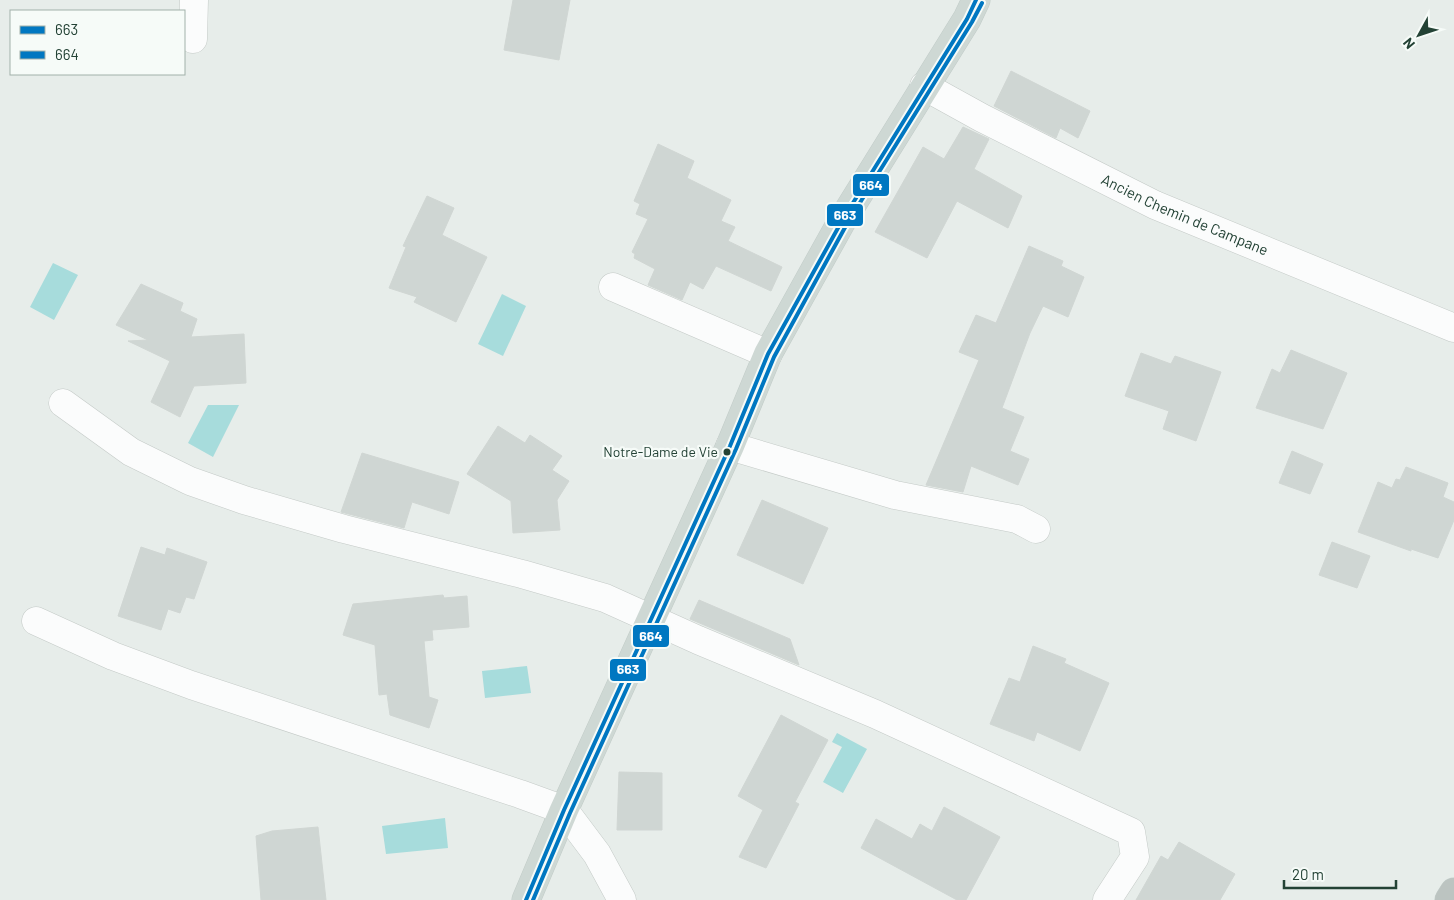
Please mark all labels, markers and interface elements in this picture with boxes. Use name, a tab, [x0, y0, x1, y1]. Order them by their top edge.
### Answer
legend	[10, 10, 185, 75]
north arrow	[1394, 10, 1444, 60]
text: 663	[55, 20, 78, 38]
text: N	[1399, 35, 1418, 53]
text: 664	[55, 45, 79, 63]
street label: Ancien Chemin de Campane	[1099, 169, 1271, 259]
line badge: 664	[852, 173, 890, 197]
text: 664	[859, 176, 883, 193]
line badge: 663	[826, 203, 864, 227]
text: 663	[834, 206, 856, 223]
place label: Notre-Dame de Vie	[603, 443, 718, 460]
marker: Notre-Dame de Vie	[722, 447, 732, 457]
line badge: 664	[632, 624, 670, 648]
text: 664	[639, 627, 663, 644]
line badge: 663	[609, 658, 647, 682]
text: 663	[617, 660, 639, 677]
scale bar	[1284, 858, 1396, 890]
text: 20 m	[1292, 865, 1324, 883]

